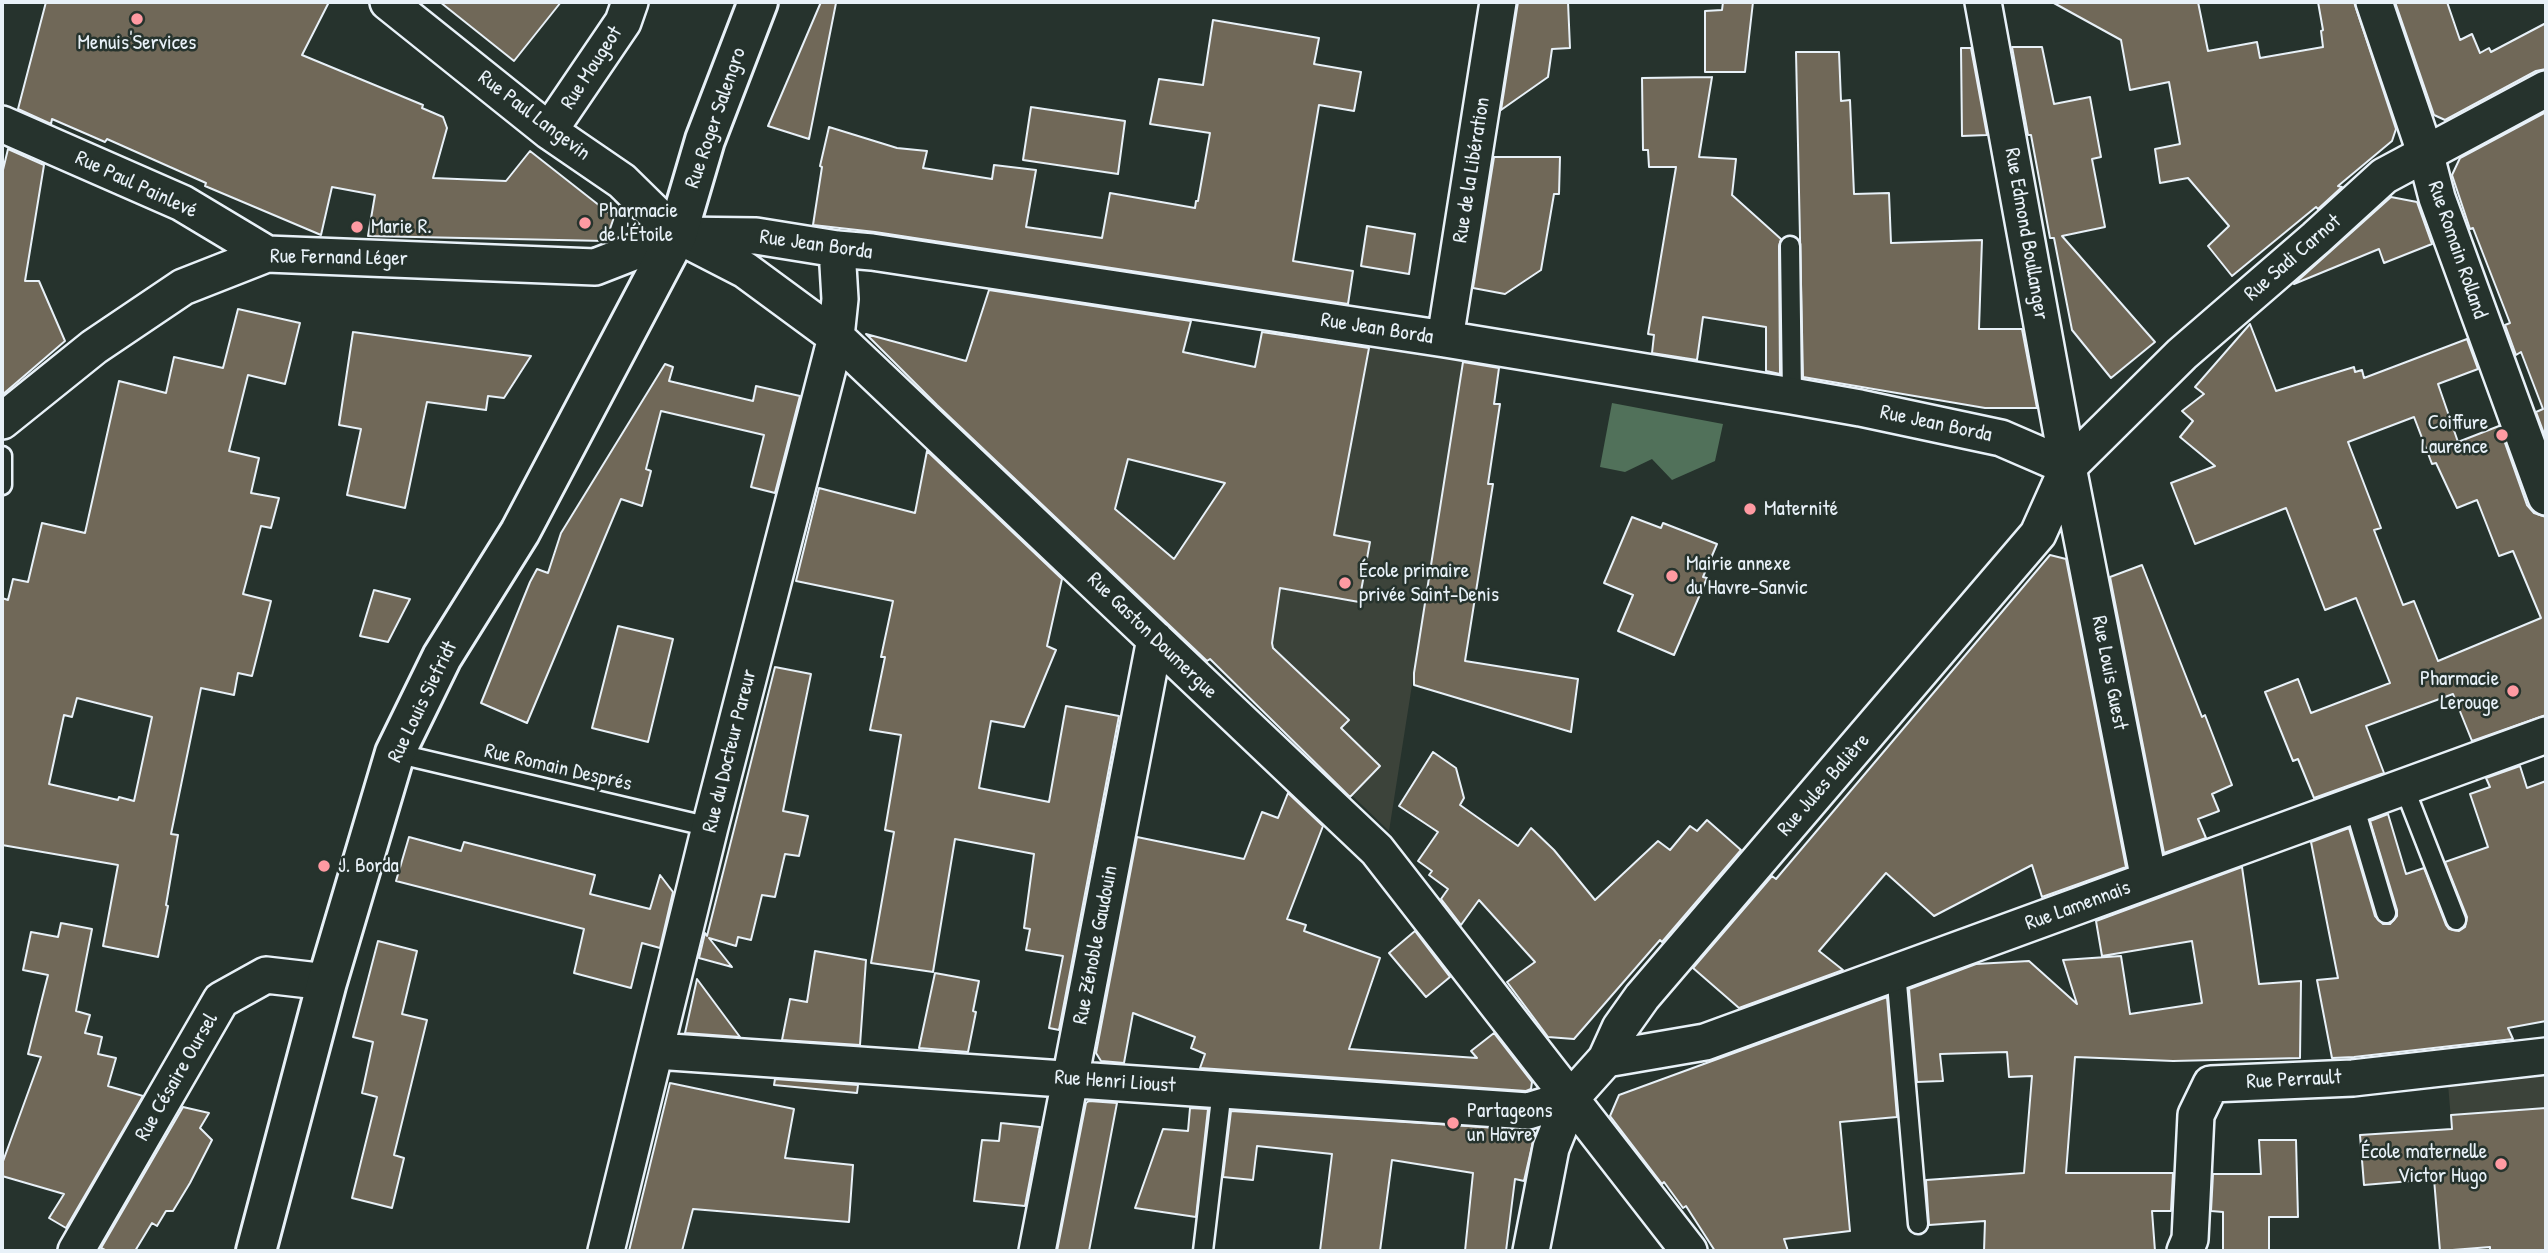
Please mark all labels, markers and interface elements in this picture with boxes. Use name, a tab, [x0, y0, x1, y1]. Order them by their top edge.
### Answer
marker: Menuis'Services	[129, 11, 145, 27]
street label: Rue Mougeot	[556, 22, 628, 114]
place label: Menuis'Services	[78, 30, 196, 56]
street label: Rue Roger Salengro	[680, 44, 752, 192]
street label: Rue Paul Langevin	[473, 66, 595, 166]
street label: Rue de la Libération	[1448, 95, 1496, 245]
street label: Rue Paul Painlevé	[71, 146, 201, 224]
street label: Rue Edmond Boullanger	[1998, 146, 2054, 322]
street label: Rue Romain Rolland	[2422, 178, 2492, 322]
place label: Pharmacie de l'Étoile	[599, 198, 678, 248]
street label: Rue Sadi Carnot	[2240, 209, 2346, 307]
place label: Marie R.	[371, 214, 432, 240]
marker: Pharmacie de l'Étoile	[577, 215, 593, 231]
marker: Marie R.	[349, 219, 365, 235]
street label: Rue Jean Borda	[758, 225, 874, 265]
street label: Rue Fernand Léger	[270, 244, 408, 272]
street label: Rue Jean Borda	[1319, 308, 1435, 350]
street label: Rue Jean Borda	[1878, 400, 1994, 448]
place label: Coiffure Laurence	[2421, 410, 2488, 460]
marker: Coiffure Laurence	[2494, 427, 2510, 443]
place label: Maternité	[1764, 496, 1838, 522]
marker: Maternité	[1742, 501, 1758, 517]
place label: Mairie annexe du Havre-Sanvic	[1686, 551, 1807, 601]
place label: École primaire privée Saint-Denis	[1359, 558, 1499, 608]
street label: Rue Gaston Doumergue	[1082, 567, 1222, 705]
marker: Mairie annexe du Havre-Sanvic	[1664, 568, 1680, 584]
marker: École primaire privée Saint-Denis	[1337, 575, 1353, 591]
street label: Rue Louis Guest	[2086, 614, 2132, 732]
street label: Rue Louis Siefridt	[383, 637, 463, 767]
place label: Pharmacie Lerouge	[2420, 666, 2499, 716]
street label: Rue du Docteur Pareur	[698, 667, 762, 835]
marker: Pharmacie Lerouge	[2505, 683, 2521, 699]
street label: Rue Jules Balière	[1772, 728, 1876, 842]
street label: Rue Romain Després	[482, 739, 634, 797]
place label: J. Borda	[338, 853, 399, 879]
marker: J. Borda	[316, 858, 332, 874]
street label: Rue Zénoble Gaudouin	[1068, 863, 1124, 1027]
street label: Rue Lamennais	[2022, 875, 2134, 937]
street label: Rue Césaire Oursel	[130, 1009, 224, 1145]
street label: Rue Henri Lioust	[1054, 1065, 1176, 1099]
street label: Rue Perrault	[2246, 1065, 2342, 1095]
place label: Partageons un Havre	[1467, 1098, 1553, 1148]
marker: Partageons un Havre	[1445, 1115, 1461, 1131]
place label: École maternelle Victor Hugo	[2361, 1139, 2487, 1189]
marker: École maternelle Victor Hugo	[2493, 1156, 2509, 1172]

